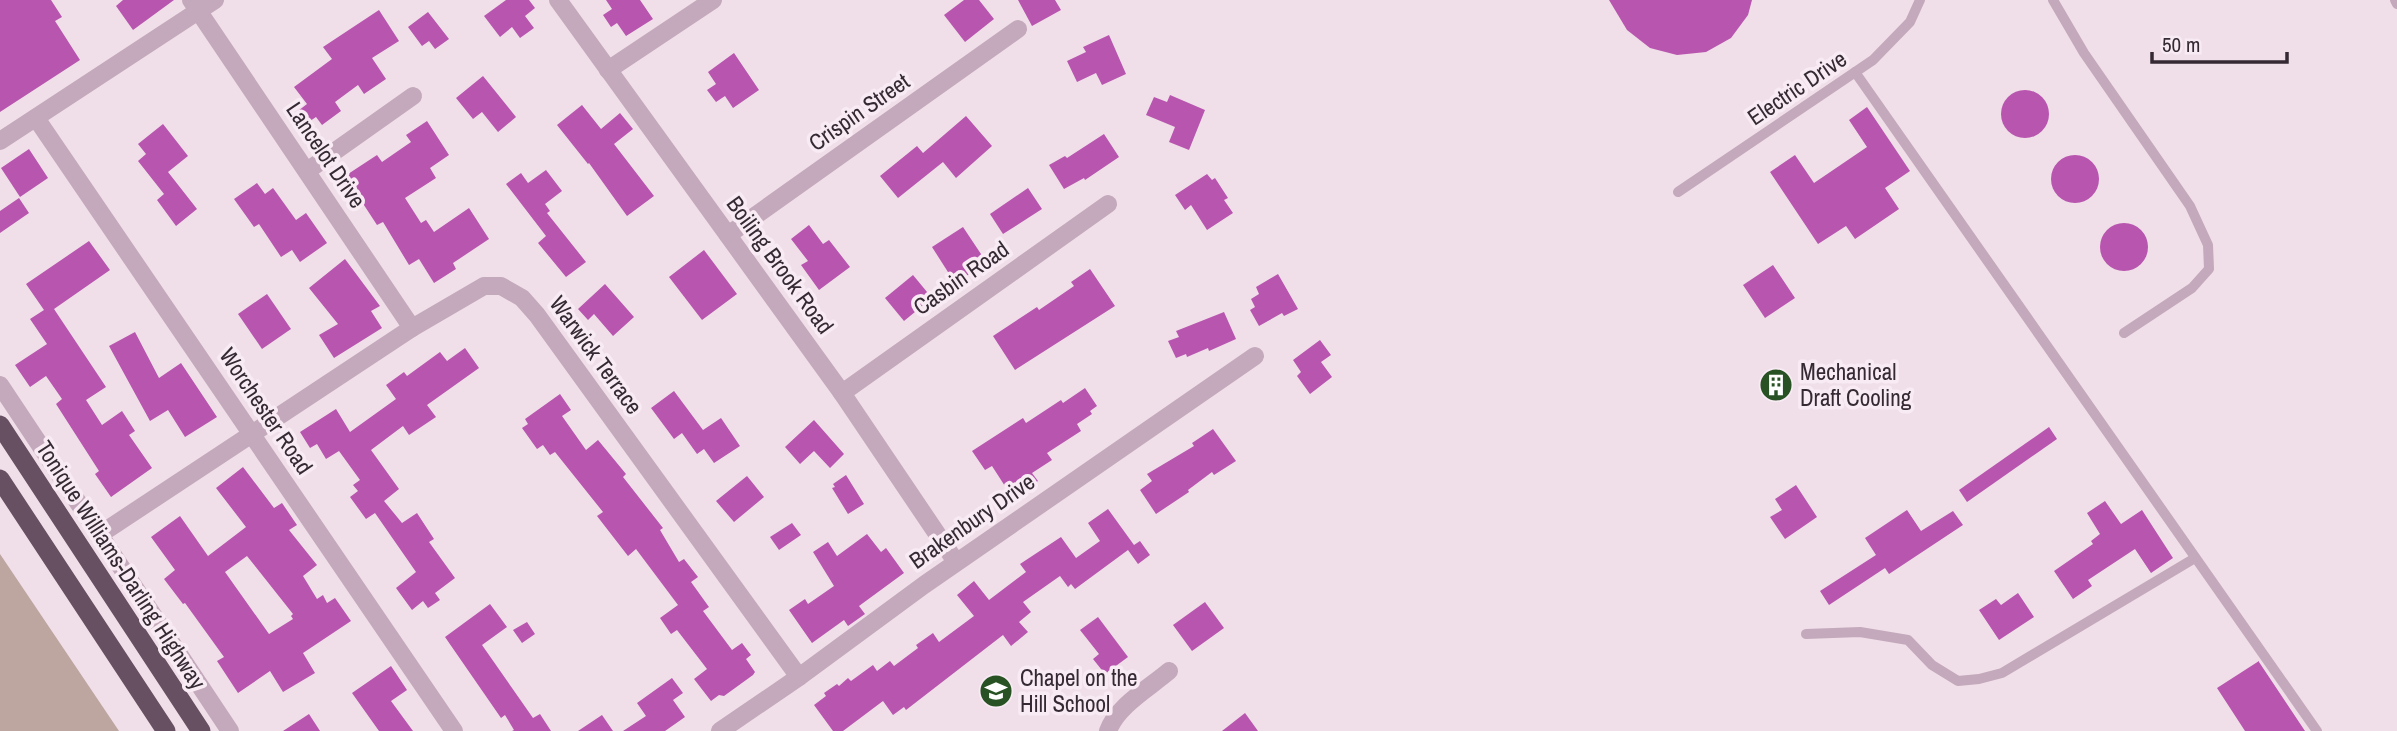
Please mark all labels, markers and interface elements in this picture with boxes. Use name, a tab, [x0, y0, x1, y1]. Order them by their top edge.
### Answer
scale bar	[2152, 21, 2287, 65]
text: 50 m	[2162, 30, 2200, 59]
street label: Electric Drive	[1741, 43, 1852, 132]
street label: Crispin Street	[802, 66, 915, 158]
street label: Lancelot Drive	[280, 96, 373, 214]
street label: Boiling Brook Road	[720, 189, 841, 340]
street label: Casbin Road	[907, 233, 1015, 322]
street label: Warwick Terrace	[543, 289, 650, 420]
street label: Worchester Road	[213, 341, 320, 480]
place label: Mechanical Draft Cooling	[1800, 356, 1912, 413]
building icon: Mechanical Draft Cooling	[1757, 366, 1795, 404]
street label: Tonique Williams-Darling Highway	[29, 435, 214, 695]
street label: Brakenbury Drive	[903, 466, 1041, 575]
place label: Chapel on the Hill School	[1020, 662, 1137, 719]
school or university icon: Chapel on the Hill School	[977, 672, 1015, 710]

